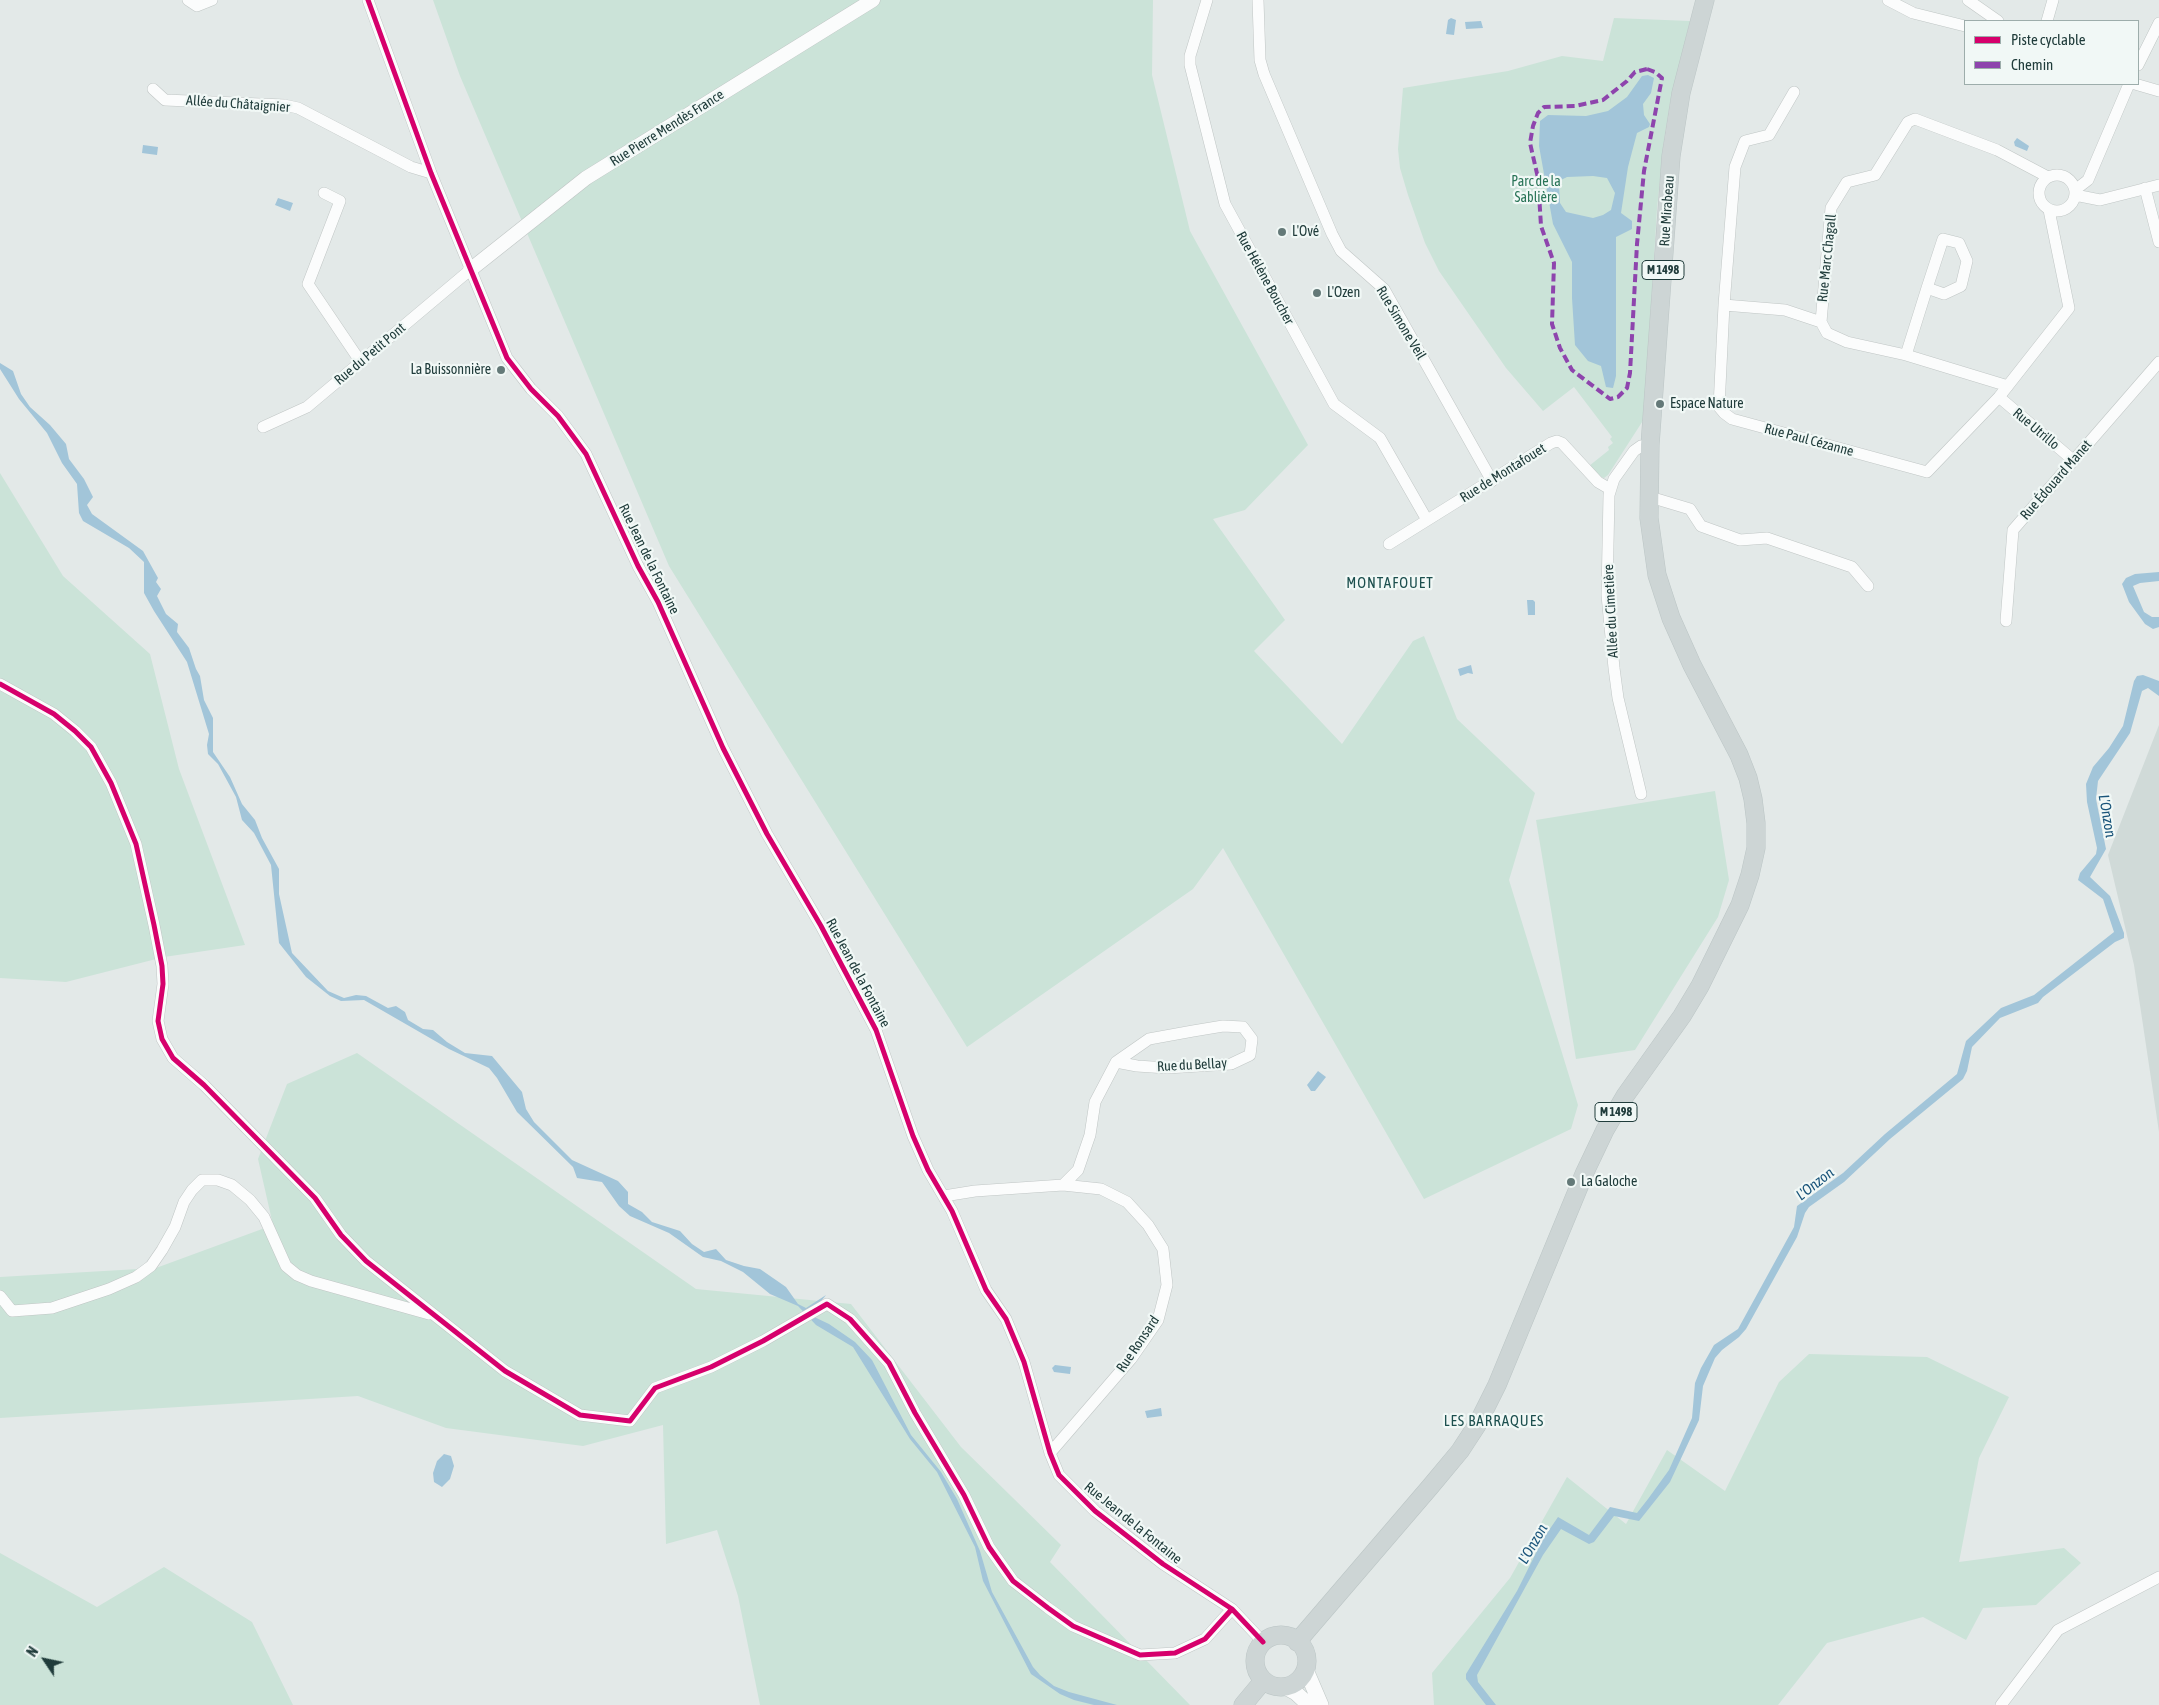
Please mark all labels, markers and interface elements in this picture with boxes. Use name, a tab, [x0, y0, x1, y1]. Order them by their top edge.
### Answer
legend	[1964, 20, 2139, 85]
text: Piste cyclable	[2011, 31, 2086, 48]
text: Chemin	[2011, 56, 2053, 73]
street label: Rue Pierre Mendès France	[607, 86, 727, 170]
street label: Allée du Châtaignier	[186, 92, 290, 116]
park label: Parc de la Sablière	[1511, 174, 1561, 206]
street label: Rue Mirabeau	[1656, 175, 1678, 247]
street label: Rue Marc Chagall	[1814, 213, 1840, 303]
place label: L'Ové	[1292, 224, 1319, 240]
marker: L'Ové	[1276, 226, 1288, 238]
street label: Rue Hélène Boucher	[1232, 228, 1298, 328]
road number: M 1498	[1642, 260, 1684, 280]
street label: Rue Simone Veil	[1373, 283, 1429, 363]
place label: L'Ozen	[1327, 285, 1360, 301]
marker: L'Ozen	[1311, 287, 1323, 299]
street label: Rue du Petit Pont	[331, 319, 409, 389]
place label: La Buissonnière	[410, 362, 491, 378]
marker: La Buissonnière	[495, 364, 507, 376]
place label: Espace Nature	[1670, 396, 1744, 412]
marker: Espace Nature	[1654, 398, 1666, 410]
street label: Rue Utrillo	[2009, 405, 2063, 453]
street label: Rue Paul Cézanne	[1763, 420, 1855, 460]
street label: Rue Édouard Manet	[2017, 437, 2095, 523]
street label: Rue de Montafouet	[1457, 440, 1549, 506]
street label: Rue Jean de la Fontaine	[615, 501, 683, 617]
street label: Allée du Cimetière	[1600, 564, 1622, 658]
district label: MONTAFOUET	[1345, 574, 1435, 592]
water label: L'Onzon	[2094, 793, 2120, 839]
street label: Rue Jean de la Fontaine	[822, 916, 894, 1030]
street label: Rue du Bellay	[1157, 1055, 1227, 1075]
road number: M 1498	[1595, 1102, 1637, 1122]
water label: L'Onzon	[1792, 1164, 1838, 1204]
place label: La Galoche	[1581, 1174, 1637, 1190]
marker: La Galoche	[1565, 1176, 1577, 1188]
street label: Rue Ronsard	[1113, 1313, 1163, 1375]
district label: LES BARRAQUES	[1442, 1412, 1546, 1430]
street label: Rue Jean de la Fontaine	[1081, 1478, 1185, 1568]
water label: L'Onzon	[1514, 1521, 1552, 1567]
north arrow	[20, 1635, 70, 1685]
text: N	[24, 1644, 42, 1660]

